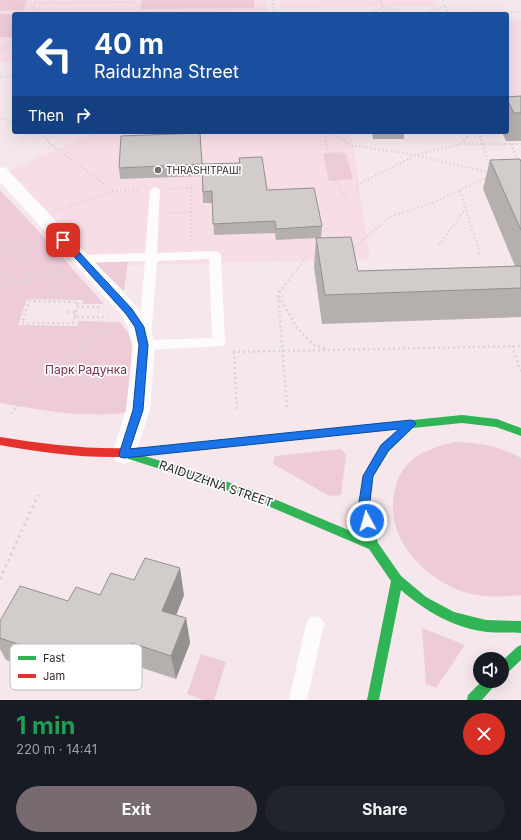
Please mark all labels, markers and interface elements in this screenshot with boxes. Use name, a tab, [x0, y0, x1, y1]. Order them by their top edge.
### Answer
text: 40 m	[94, 27, 164, 61]
icon: left	[28, 28, 80, 80]
text: Raiduzhna Street	[94, 61, 239, 82]
icon: right	[72, 104, 94, 126]
text: Then	[28, 106, 64, 125]
place label: ТHRASH!ТРАШ!	[166, 164, 242, 176]
marker: ТHRASH!ТРАШ!	[153, 165, 163, 175]
pin	[46, 223, 80, 257]
icon: arrive	[52, 229, 74, 251]
park label: Парк Радунка	[45, 362, 127, 377]
street label: RAIDUZHNA STREET	[157, 457, 275, 510]
position arrow	[346, 500, 388, 542]
legend	[10, 644, 142, 690]
text: Fast	[43, 651, 65, 665]
map controls	[473, 652, 509, 688]
button: sound	[473, 652, 509, 688]
text: Jam	[43, 669, 65, 683]
text: 1 min	[16, 711, 75, 740]
button: close	[463, 713, 505, 755]
text: 220 m · 14:41	[16, 741, 97, 757]
button: Exit	[16, 786, 257, 832]
button: Share	[265, 786, 505, 832]

